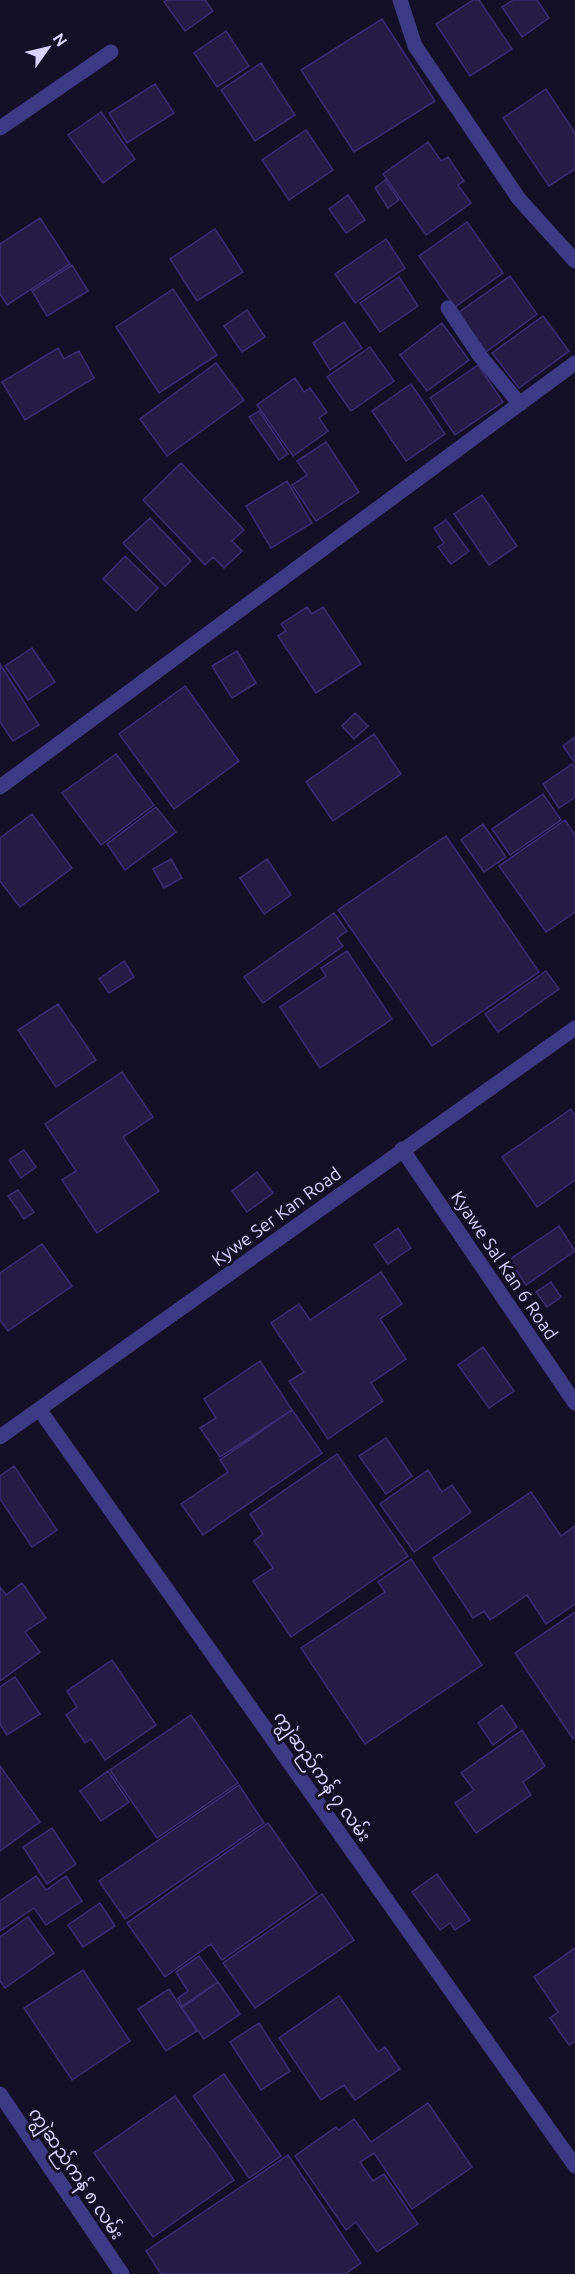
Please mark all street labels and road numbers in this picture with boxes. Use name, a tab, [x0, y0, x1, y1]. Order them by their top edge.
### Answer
street label: Kywe Ser Kan Road	[208, 1163, 344, 1269]
street label: Kyawe Sal Kan 6 Road	[448, 1187, 562, 1343]
street label: ကျွဲဆည်ကန် ၇ လမ်း	[264, 1706, 377, 1849]
street label: ကျွဲဆည်ကန် ၈ လမ်း	[19, 2102, 130, 2247]

